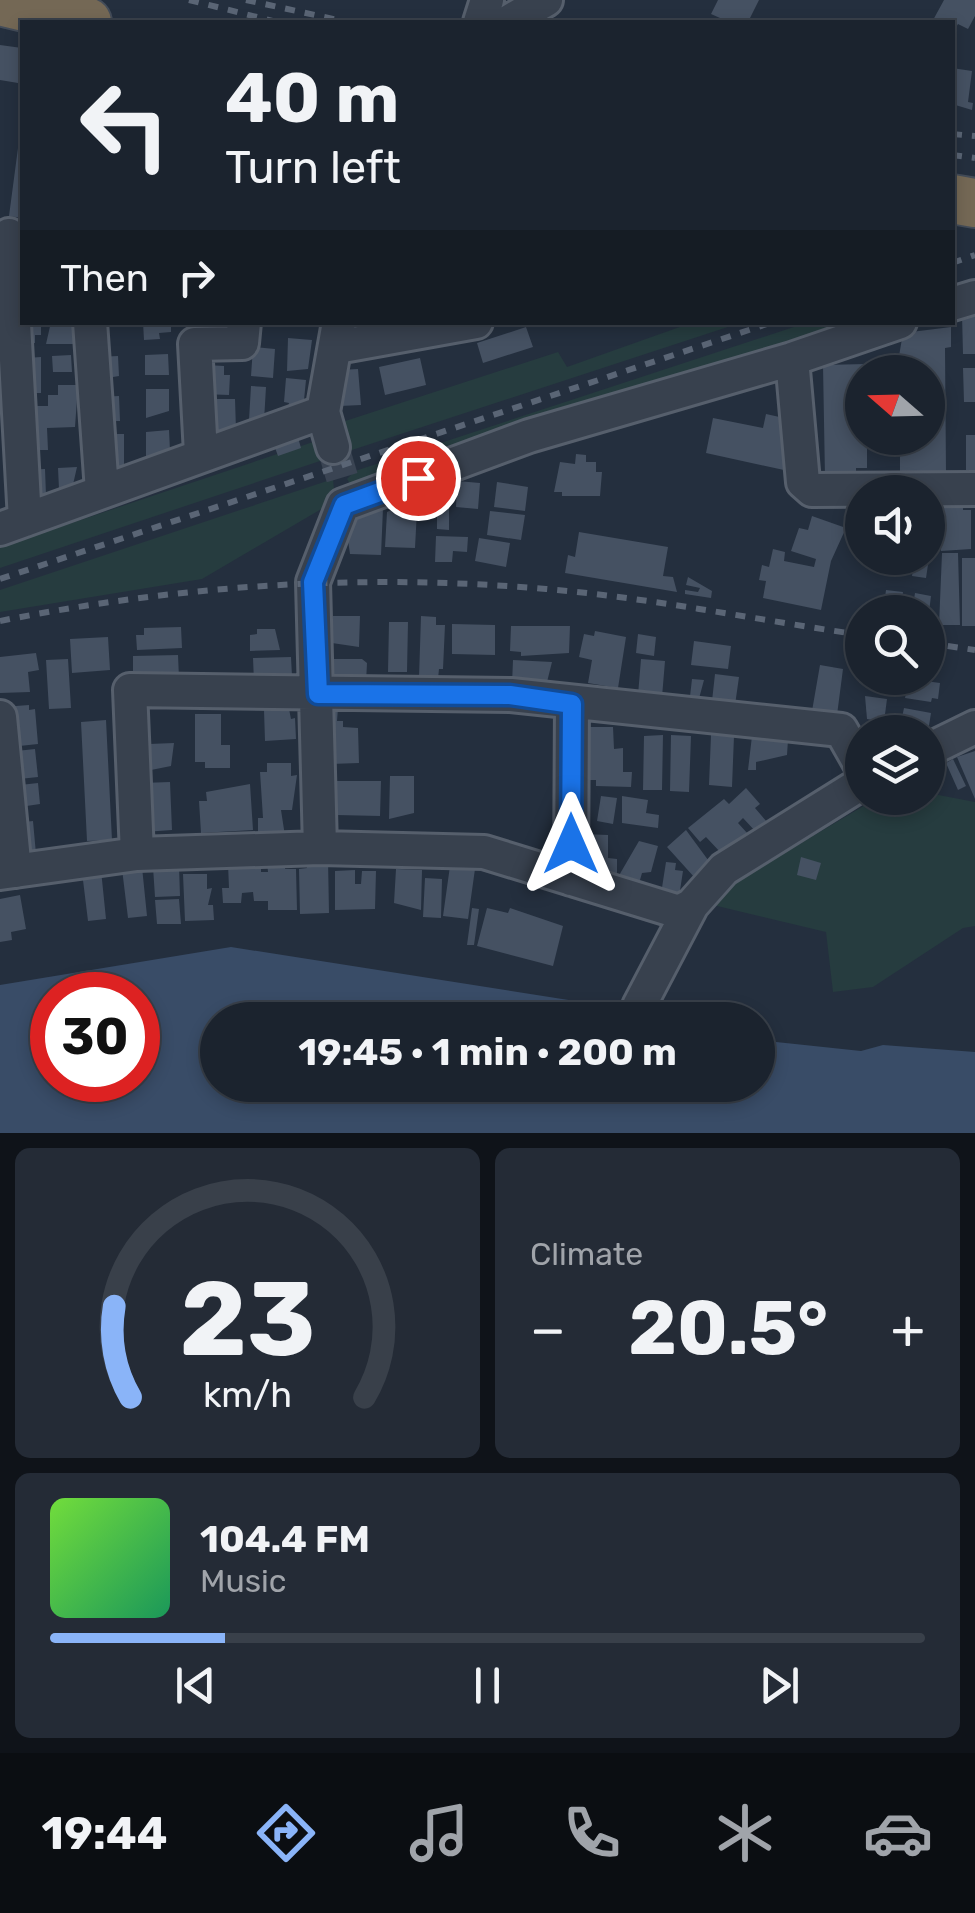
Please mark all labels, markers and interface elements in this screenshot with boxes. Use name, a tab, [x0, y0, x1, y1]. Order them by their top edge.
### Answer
text: 40 m	[225, 57, 399, 140]
icon: left	[60, 60, 190, 190]
text: Turn left	[225, 141, 401, 194]
icon: right	[169, 250, 224, 305]
text: Then	[60, 255, 149, 301]
north arrow	[845, 355, 945, 455]
map controls	[845, 355, 945, 815]
pin	[376, 436, 461, 521]
icon: arrive	[391, 451, 446, 506]
button: sound	[845, 475, 945, 575]
button: search	[845, 595, 945, 695]
button: layers	[845, 715, 945, 815]
position arrow	[519, 792, 623, 896]
speed limit sign: 30	[30, 972, 160, 1102]
text: 19:45 · 1 min · 200 m	[298, 1029, 677, 1075]
text: Climate	[530, 1235, 643, 1273]
text: 23	[179, 1258, 316, 1381]
text: 20.5°	[628, 1284, 828, 1373]
text: −	[530, 1297, 566, 1362]
text: +	[891, 1297, 925, 1362]
text: km/h	[203, 1374, 292, 1416]
text: 104.4 FM	[200, 1516, 370, 1562]
text: Music	[200, 1562, 286, 1600]
icon: previous	[168, 1658, 223, 1713]
icon: pause	[460, 1658, 515, 1713]
icon: next	[752, 1658, 807, 1713]
icon: directions	[251, 1798, 321, 1868]
icon: music	[404, 1798, 474, 1868]
icon: phone	[557, 1798, 627, 1868]
icon: climate	[710, 1798, 780, 1868]
icon: car	[863, 1798, 933, 1868]
text: 19:44	[42, 1807, 167, 1860]

